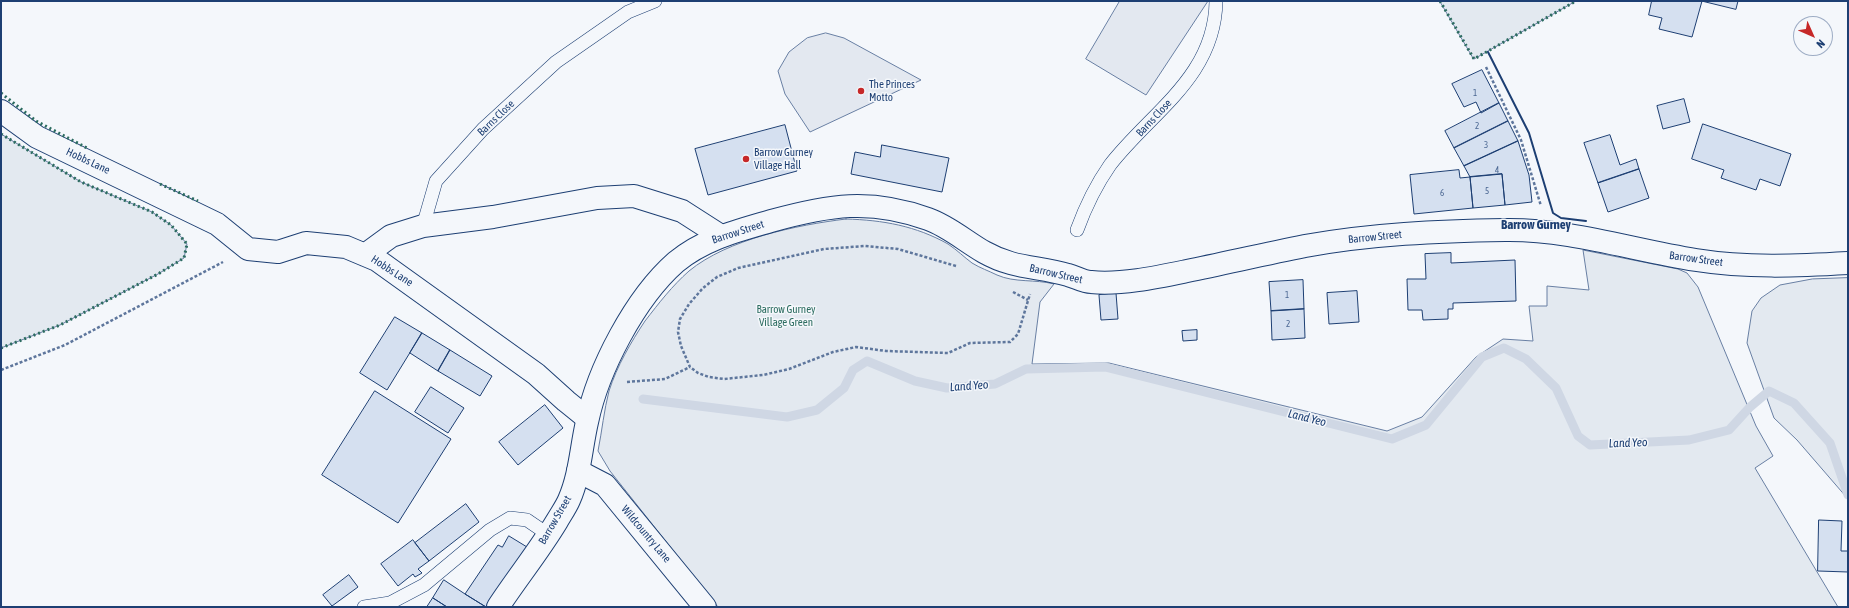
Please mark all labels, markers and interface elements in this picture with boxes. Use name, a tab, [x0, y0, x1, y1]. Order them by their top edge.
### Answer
north arrow	[1793, 16, 1833, 56]
text: N	[1814, 37, 1827, 50]
place label: The Princes Motto	[869, 78, 915, 104]
marker: The Princes Motto	[856, 86, 866, 96]
house number: 1	[1473, 88, 1477, 98]
street label: Barns Close	[475, 97, 517, 139]
street label: Barns Close	[1133, 97, 1175, 139]
house number: 2	[1475, 121, 1479, 131]
house number: 3	[1484, 140, 1488, 150]
street label: Hobbs Lane	[64, 145, 112, 177]
place label: Barrow Gurney Village Hall	[754, 146, 813, 172]
marker: Barrow Gurney Village Hall	[741, 154, 751, 164]
house number: 4	[1495, 165, 1499, 175]
house number: 5	[1485, 186, 1489, 196]
house number: 6	[1440, 188, 1444, 198]
street label: Barrow Street	[710, 217, 766, 247]
district label: Barrow Gurney	[1501, 217, 1571, 233]
street label: Barrow Street	[1347, 228, 1403, 246]
street label: Barrow Street	[1668, 249, 1724, 269]
street label: Hobbs Lane	[369, 253, 415, 289]
street label: Barrow Street	[1028, 261, 1084, 287]
house number: 1	[1285, 290, 1289, 300]
park label: Barrow Gurney Village Green	[756, 303, 816, 329]
house number: 2	[1286, 319, 1290, 329]
water label: Land Yeo	[949, 377, 989, 395]
water label: Land Yeo	[1286, 406, 1328, 430]
water label: Land Yeo	[1608, 435, 1648, 451]
street label: Barrow Street	[536, 493, 574, 547]
street label: Wildcountry Lane	[618, 503, 674, 565]

